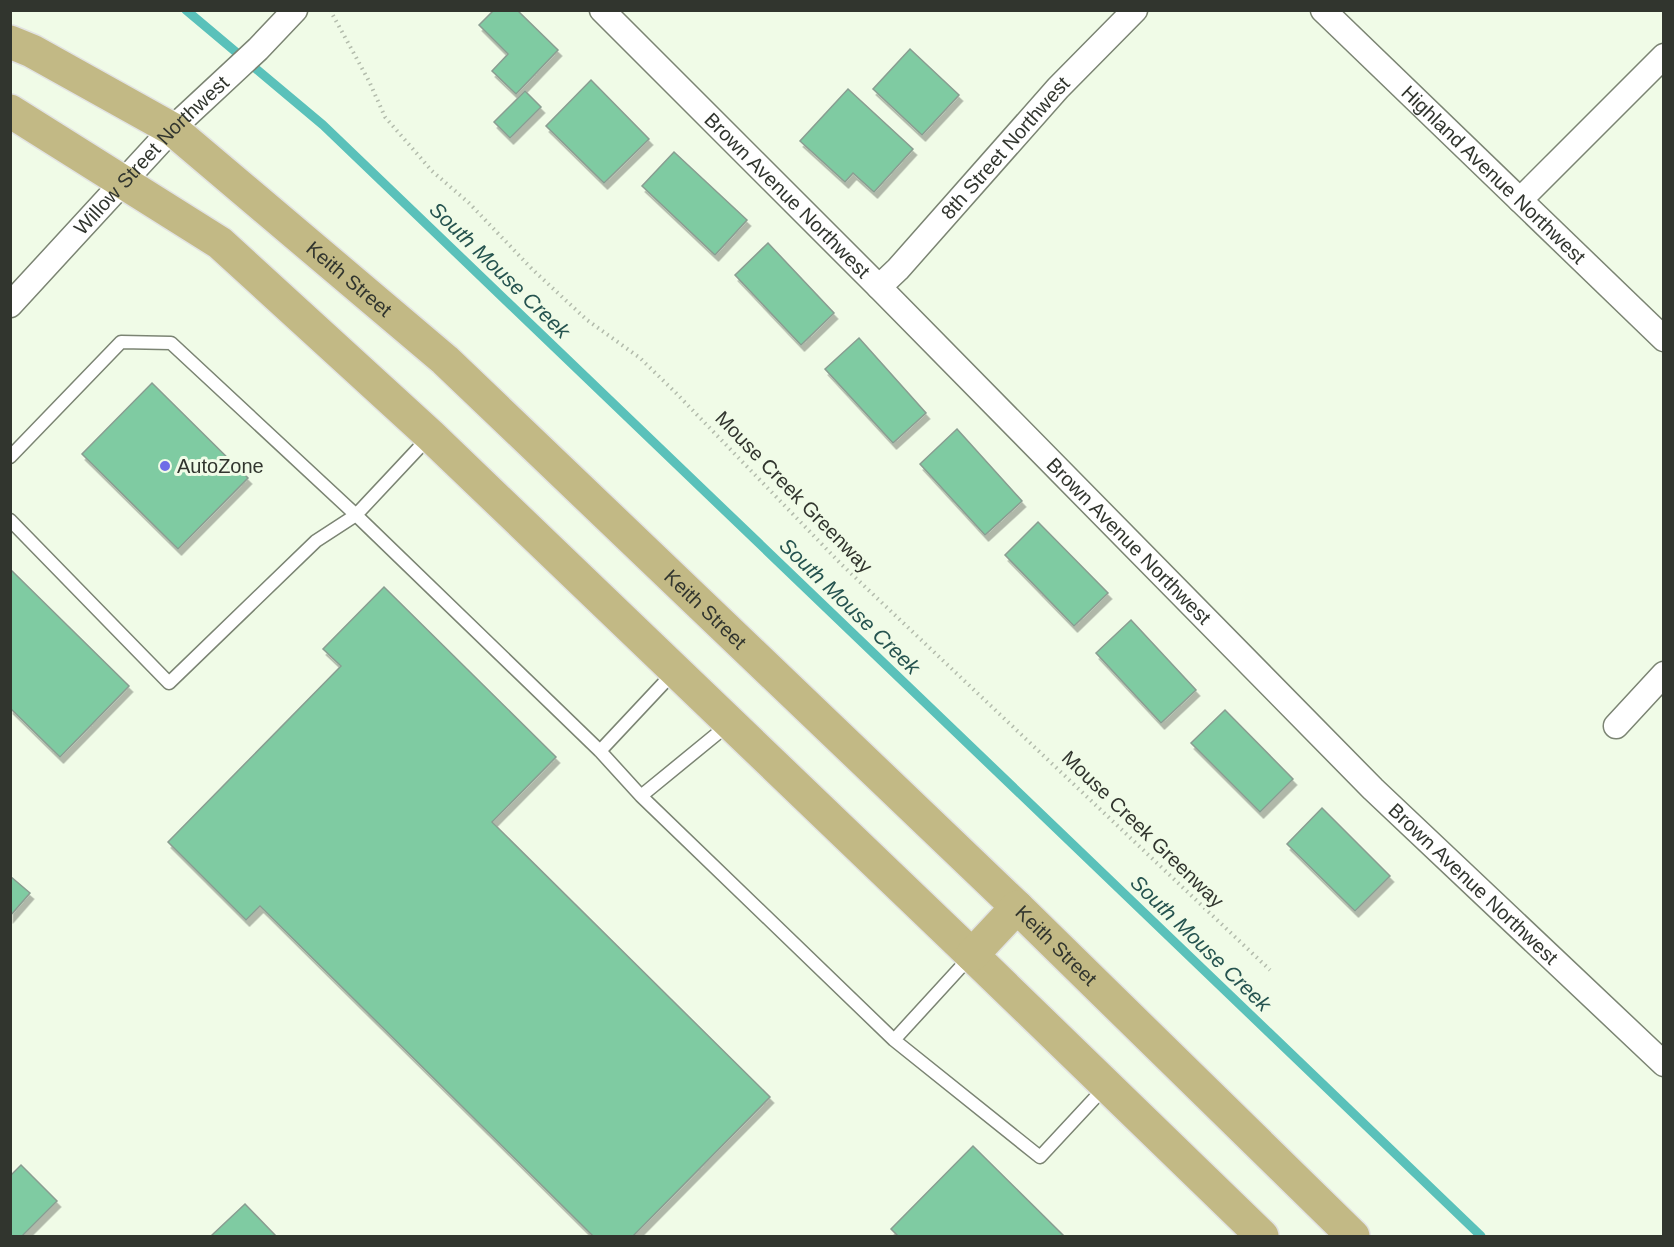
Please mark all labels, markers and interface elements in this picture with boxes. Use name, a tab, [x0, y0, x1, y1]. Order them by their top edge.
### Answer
street label: Willow Street Northwest	[69, 71, 233, 239]
street label: 8th Street Northwest	[937, 72, 1074, 223]
street label: Highland Avenue Northwest	[1397, 81, 1590, 268]
street label: Brown Avenue Northwest	[700, 108, 875, 283]
water label: South Mouse Creek	[425, 197, 576, 344]
street label: Keith Street	[302, 237, 396, 321]
street label: Mouse Creek Greenway	[711, 407, 877, 577]
street label: Brown Avenue Northwest	[1042, 453, 1216, 629]
place label: AutoZone	[177, 455, 264, 477]
marker: AutoZone	[158, 459, 172, 473]
water label: South Mouse Creek	[775, 533, 926, 680]
street label: Keith Street	[660, 565, 751, 653]
street label: Mouse Creek Greenway	[1058, 746, 1228, 912]
street label: Brown Avenue Northwest	[1384, 799, 1563, 969]
water label: South Mouse Creek	[1126, 870, 1277, 1017]
street label: Keith Street	[1011, 901, 1102, 990]

